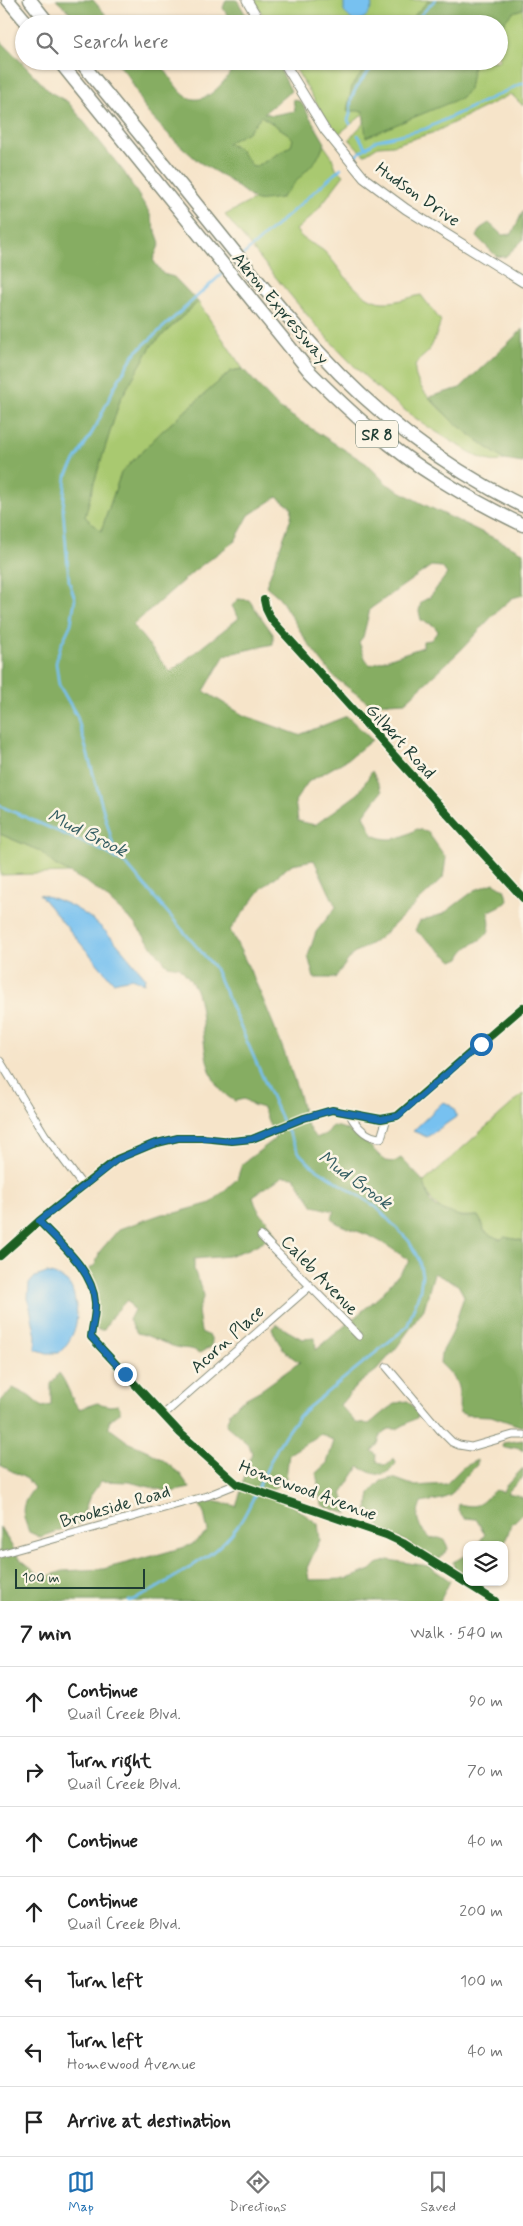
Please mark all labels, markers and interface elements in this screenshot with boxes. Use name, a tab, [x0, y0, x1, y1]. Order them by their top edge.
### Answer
search box	[15, 15, 508, 70]
icon: search	[33, 29, 61, 57]
text: Search here	[73, 30, 169, 55]
street label: Hudson Drive	[370, 157, 465, 233]
street label: Akron Expressway	[226, 247, 334, 370]
road number: SR 8	[356, 420, 398, 448]
street label: Gilbert Road	[360, 699, 441, 785]
water label: Mud Brook	[44, 803, 132, 864]
route start	[470, 1033, 493, 1056]
water label: Mud Brook	[313, 1145, 398, 1216]
street label: Caleb Avenue	[275, 1230, 364, 1321]
street label: Acorn Place	[186, 1300, 270, 1379]
route end	[114, 1363, 137, 1386]
street label: Homewood Avenue	[235, 1455, 380, 1527]
street label: Brookside Road	[57, 1480, 173, 1534]
map controls	[463, 1541, 508, 1586]
button: layers	[463, 1541, 508, 1586]
scale bar	[15, 1566, 145, 1589]
text: 100 m	[22, 1569, 60, 1587]
text: 7 min	[20, 1620, 72, 1648]
text: Walk · 540 m	[410, 1623, 503, 1644]
text: Continue	[67, 1679, 138, 1704]
icon: ahead	[20, 1688, 48, 1716]
text: 90 m	[469, 1691, 503, 1712]
text: Quail Creek Blvd.	[67, 1704, 181, 1725]
text: Turn right	[67, 1749, 151, 1774]
icon: right	[20, 1758, 48, 1786]
text: 70 m	[467, 1761, 503, 1782]
text: Quail Creek Blvd.	[67, 1774, 181, 1795]
icon: ahead	[20, 1828, 48, 1856]
text: Continue	[67, 1829, 138, 1854]
text: 40 m	[467, 1831, 503, 1852]
text: Continue	[67, 1889, 138, 1914]
icon: ahead	[20, 1898, 48, 1926]
text: 200 m	[459, 1901, 503, 1922]
text: Quail Creek Blvd.	[67, 1914, 181, 1935]
icon: left	[20, 1968, 48, 1996]
text: Turn left	[67, 1969, 143, 1994]
text: 100 m	[460, 1971, 503, 1992]
text: Turn left	[67, 2029, 143, 2054]
icon: left	[20, 2038, 48, 2066]
text: 40 m	[467, 2041, 503, 2062]
text: Homewood Avenue	[67, 2054, 196, 2075]
icon: arrive	[20, 2108, 48, 2136]
text: Arrive at destination	[67, 2109, 231, 2134]
tab: Map	[67, 2168, 95, 2216]
tab: Directions	[229, 2168, 287, 2216]
tab: Saved	[421, 2168, 456, 2216]

